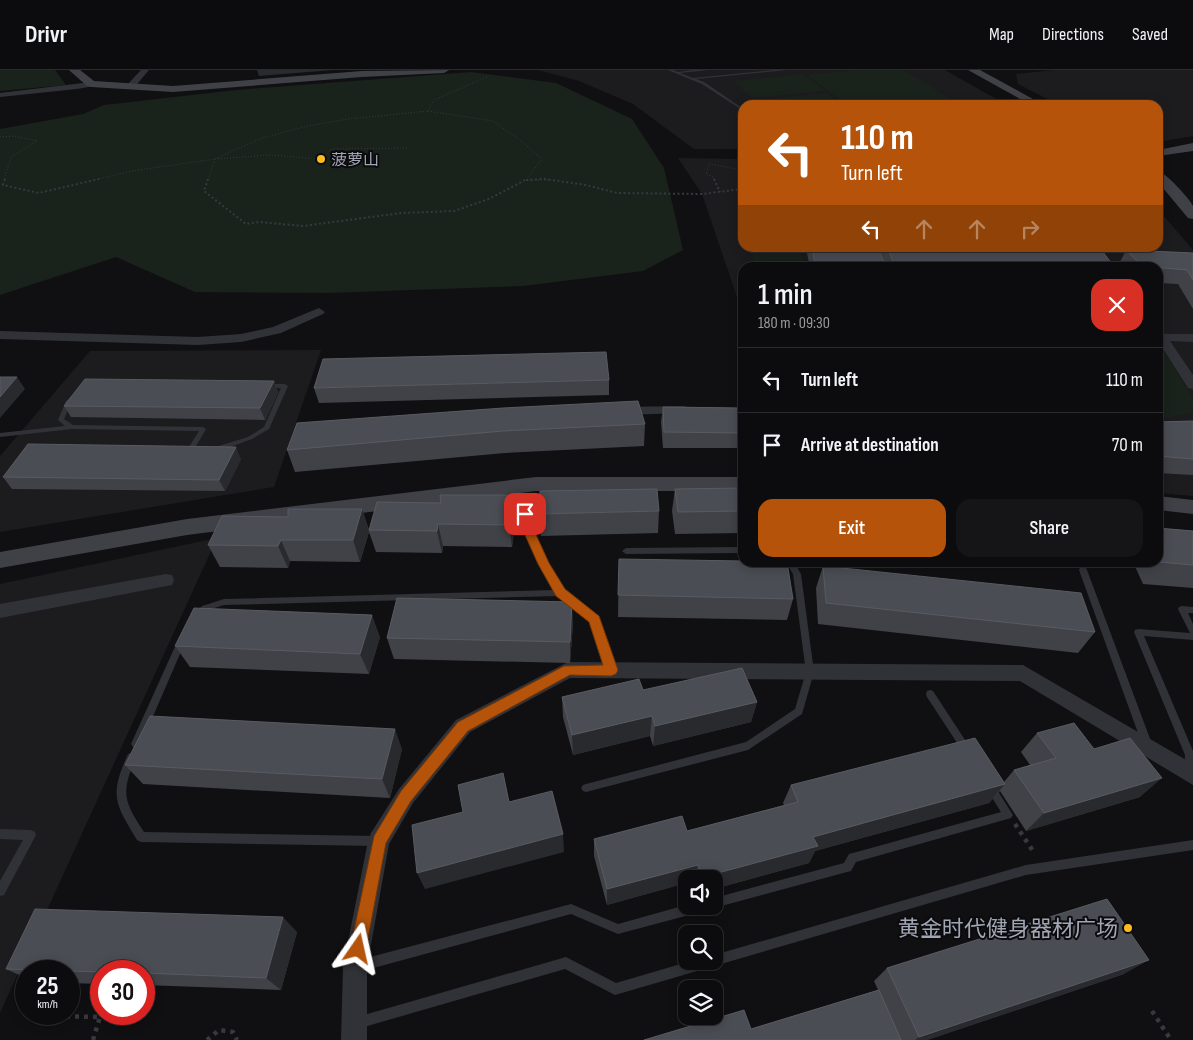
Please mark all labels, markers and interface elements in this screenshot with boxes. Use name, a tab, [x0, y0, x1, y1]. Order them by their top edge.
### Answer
text: Drivr	[25, 20, 67, 49]
text: Map	[989, 24, 1014, 45]
text: Directions	[1042, 24, 1104, 45]
text: Saved	[1132, 24, 1168, 45]
text: 110 m	[841, 117, 914, 160]
icon: left	[758, 120, 823, 185]
place label: 菠萝山	[331, 151, 379, 170]
marker: 菠萝山	[315, 153, 327, 165]
text: Turn left	[841, 160, 903, 187]
icon: left	[857, 215, 885, 243]
icon: ahead	[910, 215, 938, 243]
icon: ahead	[963, 215, 991, 243]
icon: right	[1016, 215, 1044, 243]
text: 1 min	[758, 277, 813, 313]
button: close	[1091, 279, 1143, 331]
text: 180 m · 09:30	[758, 314, 830, 333]
icon: left	[758, 366, 786, 394]
text: Turn left	[801, 369, 858, 392]
text: 110 m	[1106, 369, 1143, 392]
icon: arrive	[758, 431, 786, 459]
text: Arrive at destination	[801, 434, 939, 457]
text: 70 m	[1112, 434, 1143, 457]
pin	[504, 493, 546, 535]
button: Exit	[758, 499, 946, 557]
button: Share	[956, 499, 1143, 557]
icon: arrive	[511, 500, 539, 528]
map controls	[678, 870, 723, 1025]
button: sound	[678, 870, 723, 915]
place label: 黄金时代健身器材广场	[898, 916, 1118, 943]
position arrow	[331, 922, 383, 974]
marker: 黄金时代健身器材广场	[1122, 922, 1134, 934]
button: search	[678, 925, 723, 970]
speed limit sign: 30	[90, 960, 155, 1025]
text: 25	[37, 971, 58, 1002]
button: layers	[678, 980, 723, 1025]
text: km/h	[37, 997, 58, 1012]

